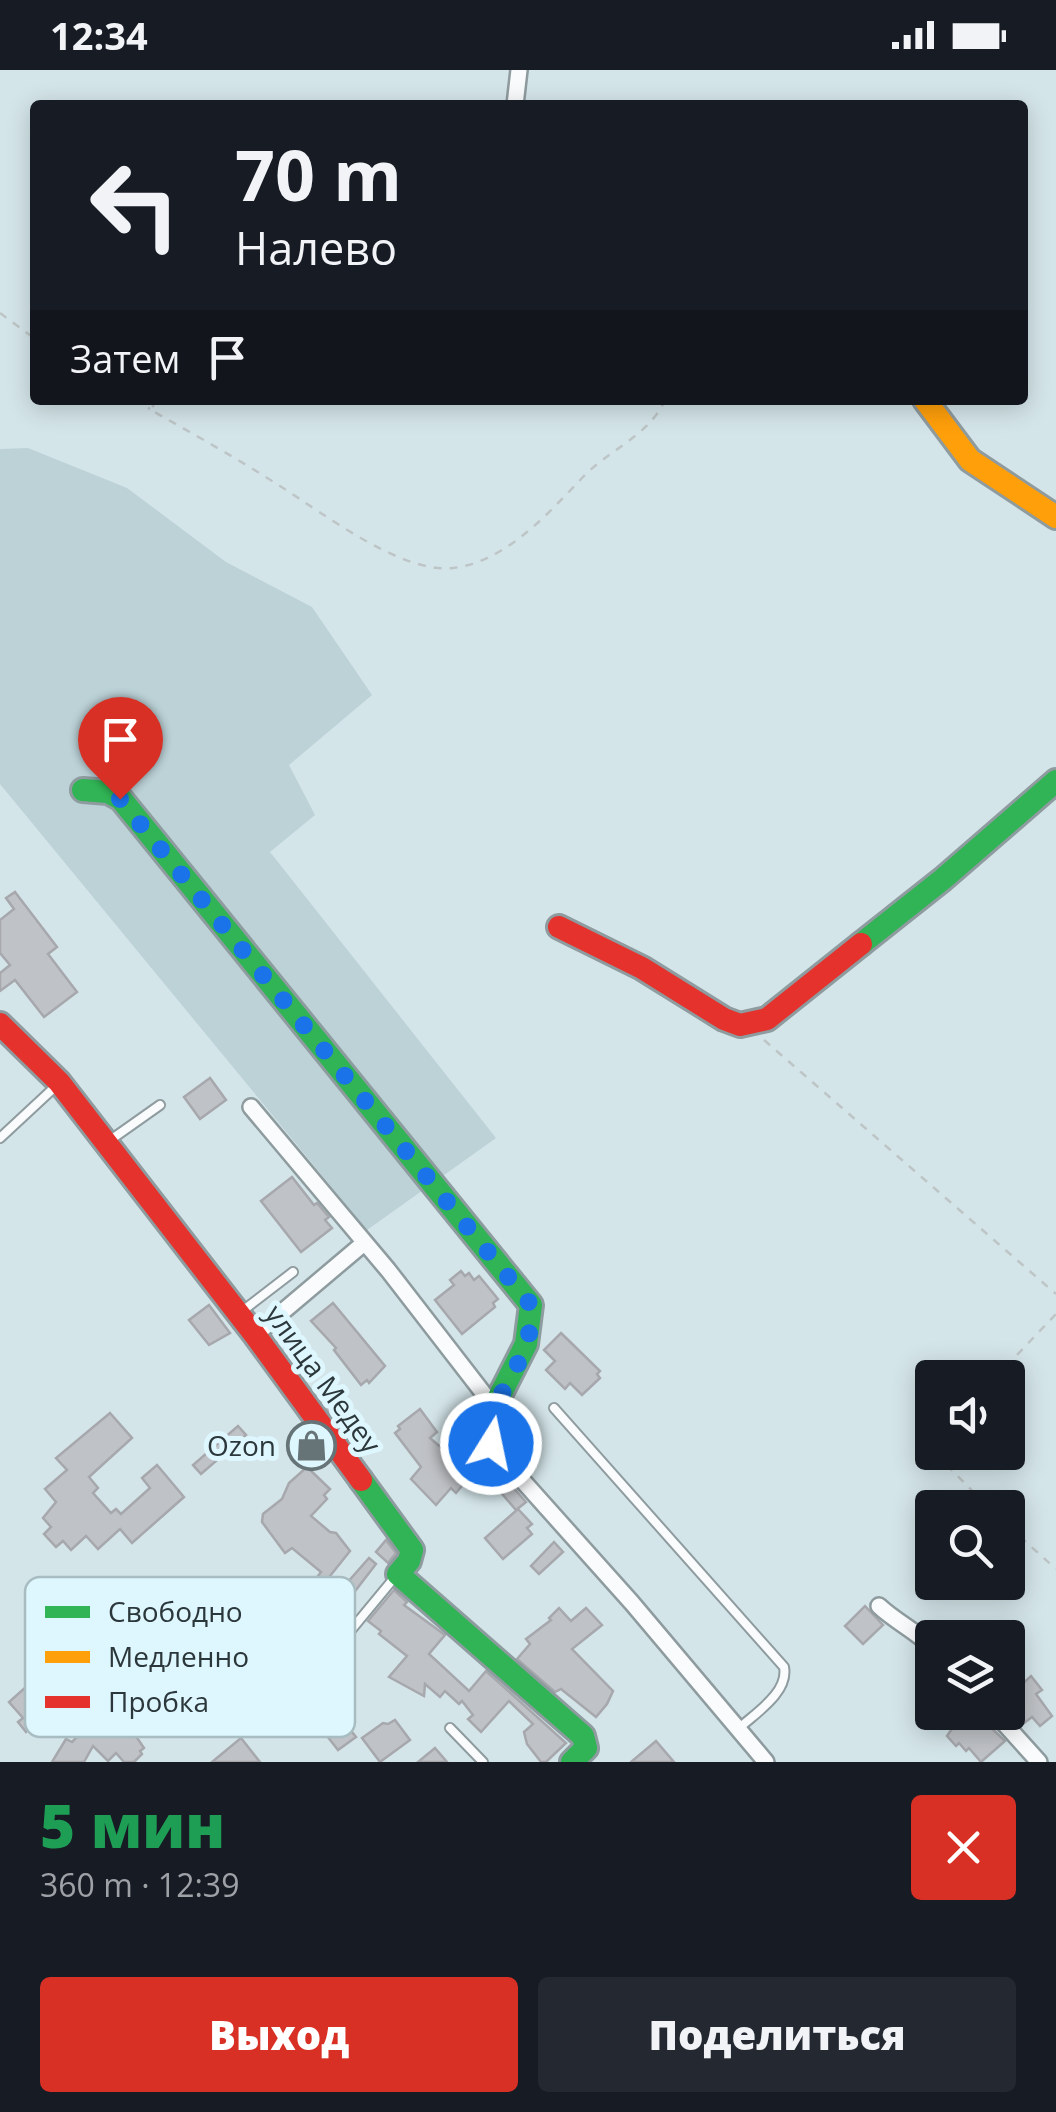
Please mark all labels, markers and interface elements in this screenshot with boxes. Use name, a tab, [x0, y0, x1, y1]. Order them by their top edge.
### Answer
text: 12:34	[50, 9, 148, 61]
text: 70 m	[235, 126, 402, 222]
icon: left	[70, 140, 200, 270]
text: Налево	[235, 217, 397, 278]
icon: arrive	[200, 330, 255, 385]
text: Затем	[70, 332, 180, 384]
pin	[78, 697, 163, 800]
icon: arrive	[93, 712, 148, 767]
street label: улица Медеу	[257, 1296, 391, 1461]
map controls	[915, 1360, 1025, 1730]
button: sound	[915, 1360, 1025, 1470]
position arrow	[439, 1392, 543, 1496]
shop icon: Ozon	[285, 1420, 337, 1472]
place label: Ozon	[207, 1426, 276, 1464]
button: search	[915, 1490, 1025, 1600]
legend	[25, 1577, 355, 1737]
text: Свободно	[108, 1592, 243, 1630]
button: layers	[915, 1620, 1025, 1730]
text: Медленно	[108, 1637, 249, 1675]
text: Пробка	[108, 1682, 209, 1720]
text: 5 мин	[40, 1784, 225, 1866]
button: close	[911, 1795, 1016, 1900]
text: 360 m · 12:39	[40, 1863, 239, 1906]
button: Выход	[40, 1977, 518, 2092]
button: Поделиться	[538, 1977, 1016, 2092]

